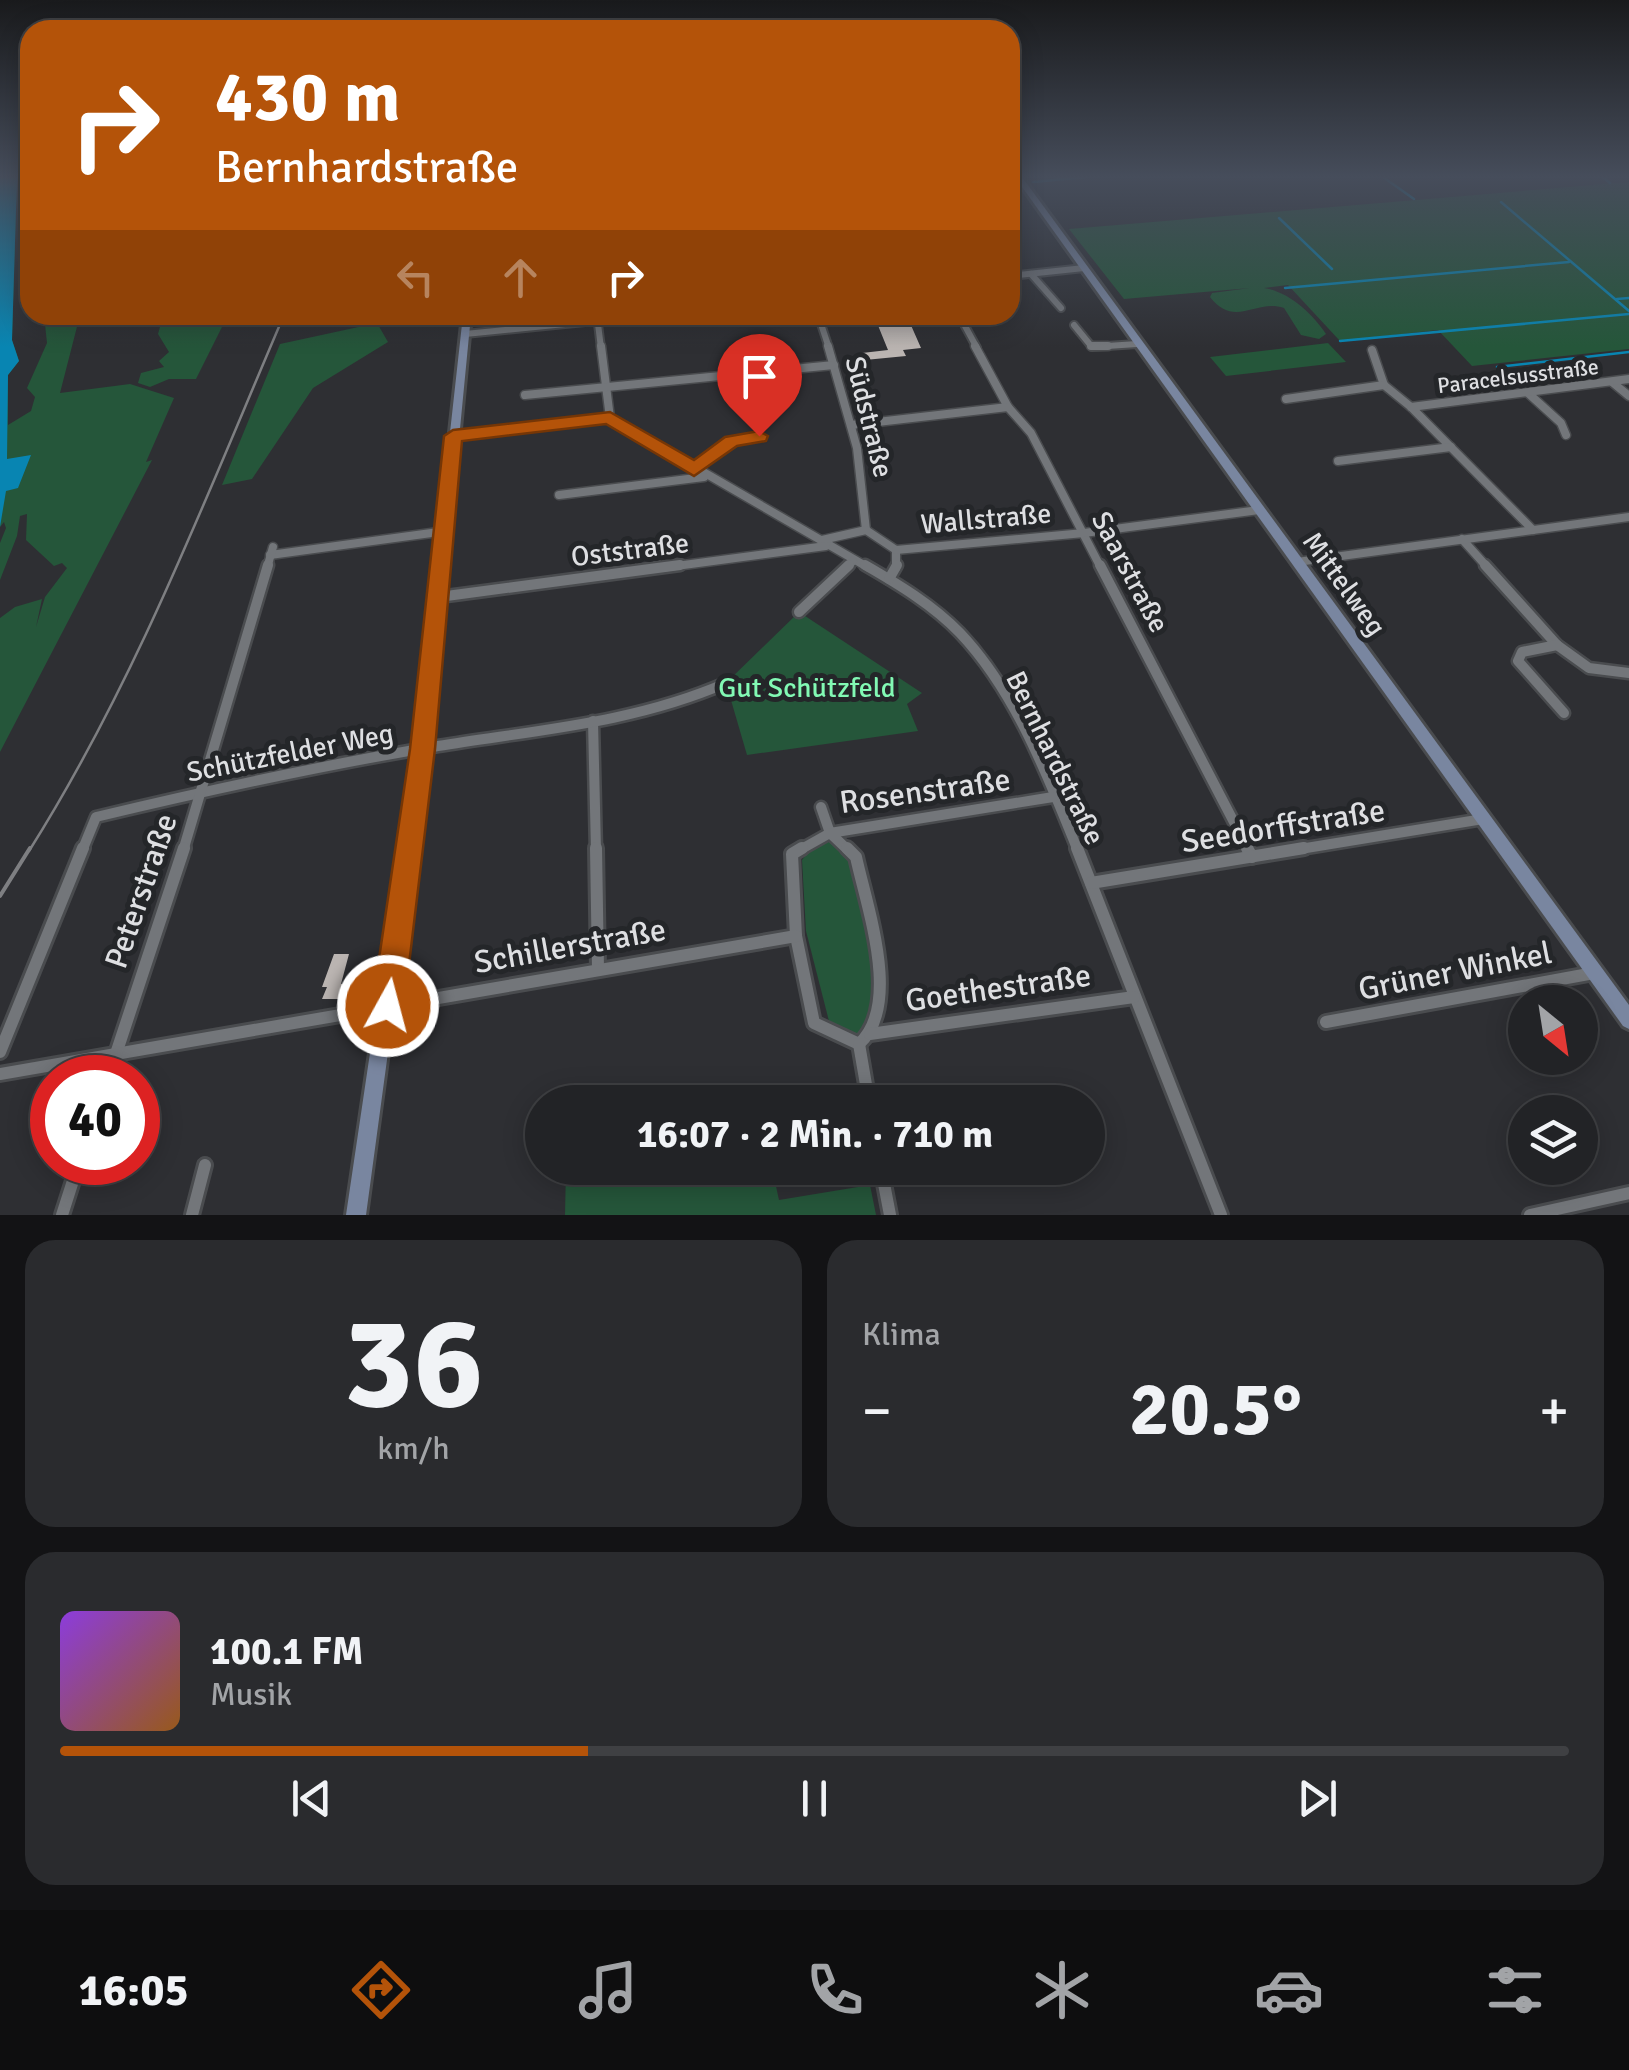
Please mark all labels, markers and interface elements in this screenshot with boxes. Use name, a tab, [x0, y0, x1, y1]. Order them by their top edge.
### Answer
text: 430 m	[215, 54, 400, 140]
icon: right	[50, 60, 180, 190]
text: Bernhardstraße	[215, 140, 518, 195]
icon: left	[388, 250, 443, 305]
icon: ahead	[493, 250, 548, 305]
icon: right	[598, 250, 653, 305]
pin	[717, 334, 802, 437]
icon: arrive	[732, 349, 787, 404]
street label: Südstraße	[838, 353, 900, 481]
street label: Paracelsusstraße	[1436, 353, 1600, 399]
street label: Wallstraße	[919, 496, 1053, 542]
street label: Saarstraße	[1084, 506, 1176, 638]
street label: Mittelweg	[1295, 525, 1393, 643]
street label: Oststraße	[569, 526, 691, 574]
street label: Bernhardstraße	[998, 666, 1112, 850]
park label: Gut Schützfeld	[718, 671, 896, 705]
street label: Schützfelder Weg	[184, 716, 396, 790]
street label: Rosenstraße	[837, 760, 1013, 822]
street label: Seedorffstraße	[1178, 791, 1388, 861]
street label: Peterstraße	[96, 809, 186, 973]
street label: Schillerstraße	[471, 910, 669, 982]
street label: Grüner Winkel	[1355, 933, 1555, 1009]
position arrow	[336, 954, 440, 1058]
street label: Goethestraße	[903, 956, 1093, 1020]
north arrow	[1508, 985, 1598, 1075]
map controls	[1508, 985, 1598, 1185]
speed limit sign: 40	[30, 1055, 160, 1185]
button: layers	[1508, 1095, 1598, 1185]
text: 16:07 · 2 Min. · 710 m	[637, 1111, 993, 1158]
text: 36	[343, 1284, 484, 1444]
text: Klima	[862, 1315, 941, 1354]
text: 20.5°	[1129, 1363, 1302, 1456]
text: −	[862, 1377, 892, 1445]
text: +	[1539, 1377, 1569, 1445]
text: km/h	[377, 1429, 450, 1468]
text: 100.1 FM	[210, 1628, 363, 1675]
text: Musik	[210, 1675, 292, 1714]
icon: previous	[284, 1771, 339, 1826]
icon: pause	[787, 1771, 842, 1826]
icon: next	[1290, 1771, 1345, 1826]
icon: directions	[346, 1955, 416, 2025]
icon: music	[573, 1955, 643, 2025]
icon: phone	[800, 1955, 870, 2025]
icon: climate	[1027, 1955, 1097, 2025]
icon: car	[1254, 1955, 1324, 2025]
icon: filters	[1480, 1955, 1550, 2025]
text: 16:05	[78, 1963, 189, 2018]

